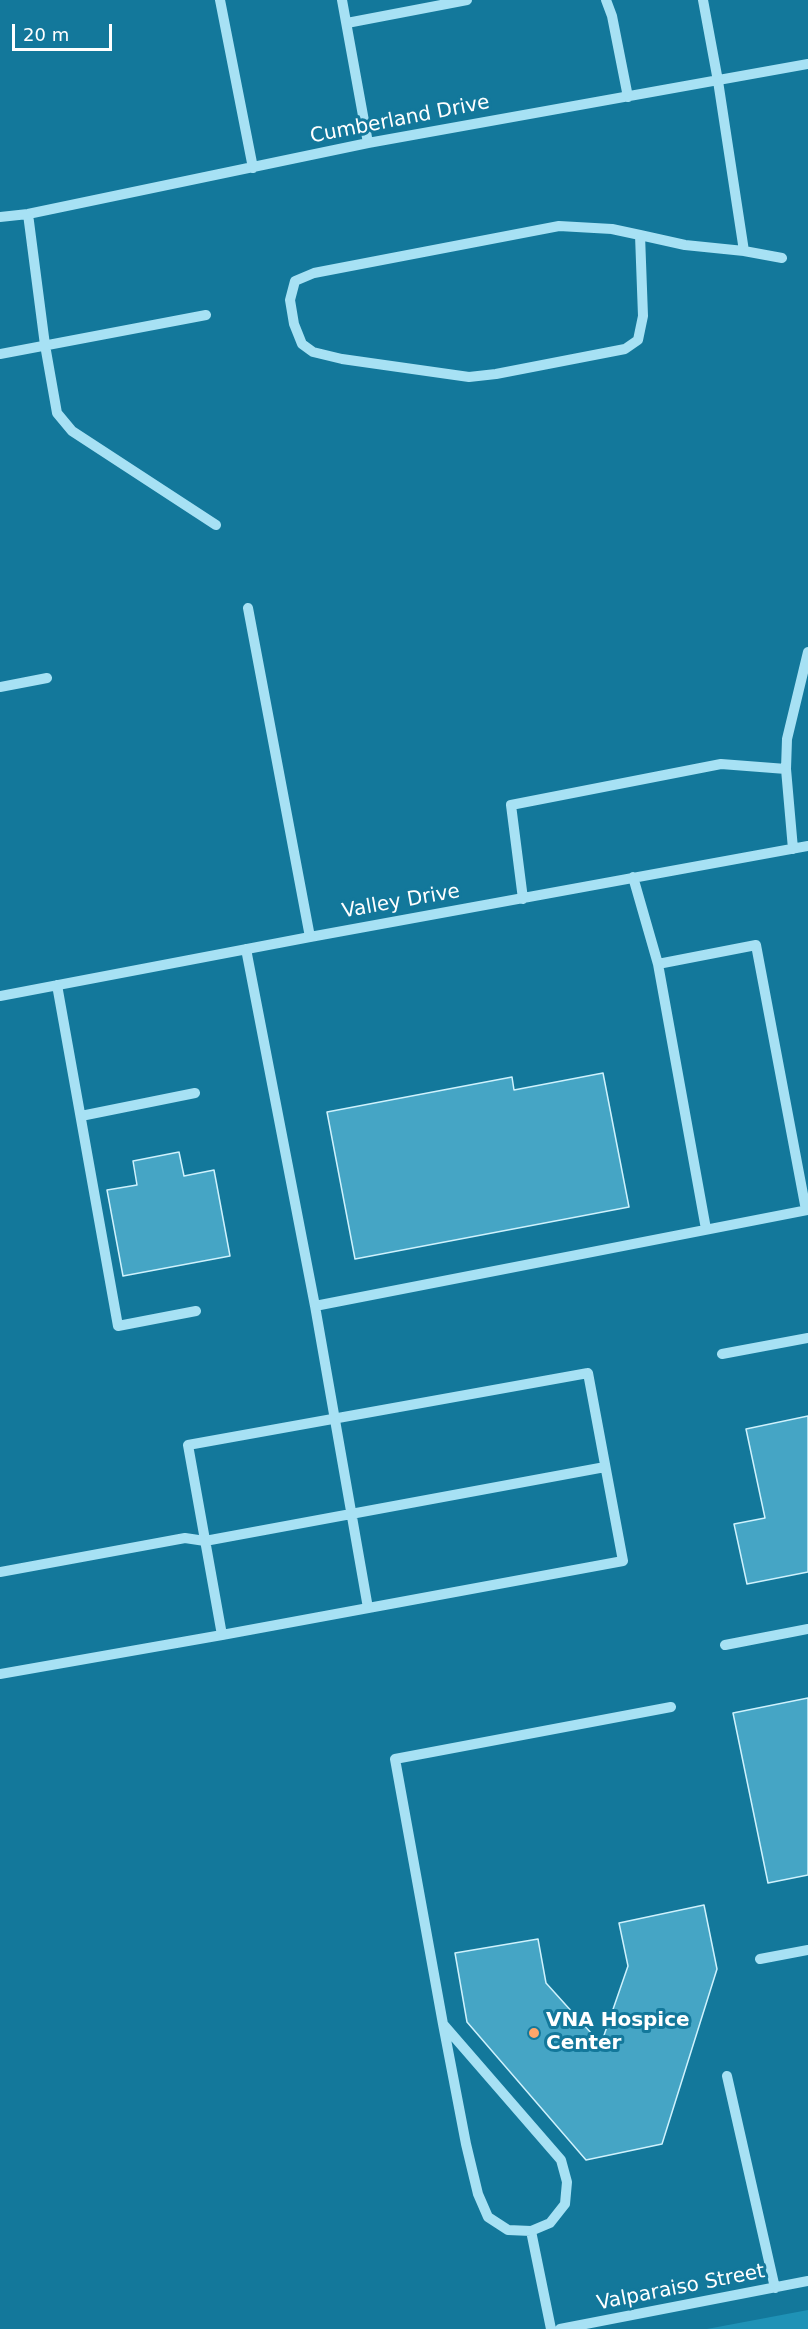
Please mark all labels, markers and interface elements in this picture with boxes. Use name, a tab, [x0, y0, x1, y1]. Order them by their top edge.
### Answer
scale bar	[15, 12, 116, 50]
text: 20 m	[23, 24, 69, 45]
street label: Cumberland Drive	[308, 91, 492, 149]
street label: Valley Drive	[340, 880, 462, 924]
place label: VNA Hospice Center	[546, 2009, 690, 2056]
marker: VNA Hospice Center	[527, 2026, 541, 2040]
street label: Valparaiso Street	[595, 2260, 767, 2316]

